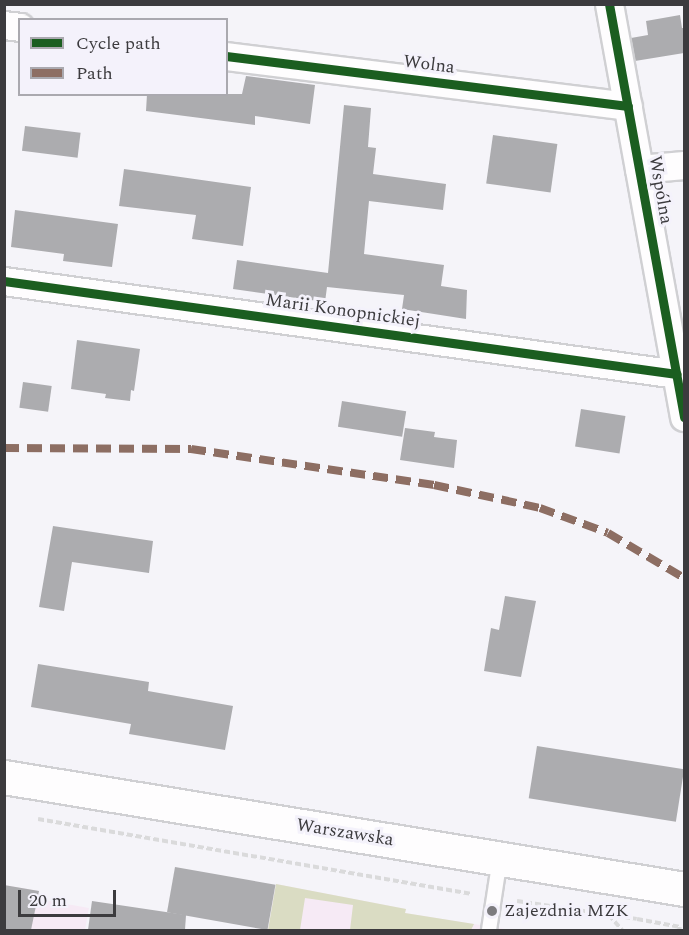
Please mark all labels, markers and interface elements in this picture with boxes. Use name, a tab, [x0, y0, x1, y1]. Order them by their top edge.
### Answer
legend	[18, 18, 228, 96]
text: Cycle path	[76, 30, 161, 57]
street label: Wolna	[402, 51, 456, 79]
text: Path	[76, 60, 113, 87]
street label: Wspólna	[643, 154, 677, 226]
street label: Marii Konopnickiej	[264, 289, 422, 333]
street label: Warszawska	[295, 815, 395, 851]
scale bar	[21, 878, 118, 916]
text: 20 m	[29, 887, 67, 914]
place label: Zajezdnia MZK	[504, 900, 629, 922]
marker: Zajezdnia MZK	[485, 904, 499, 918]

